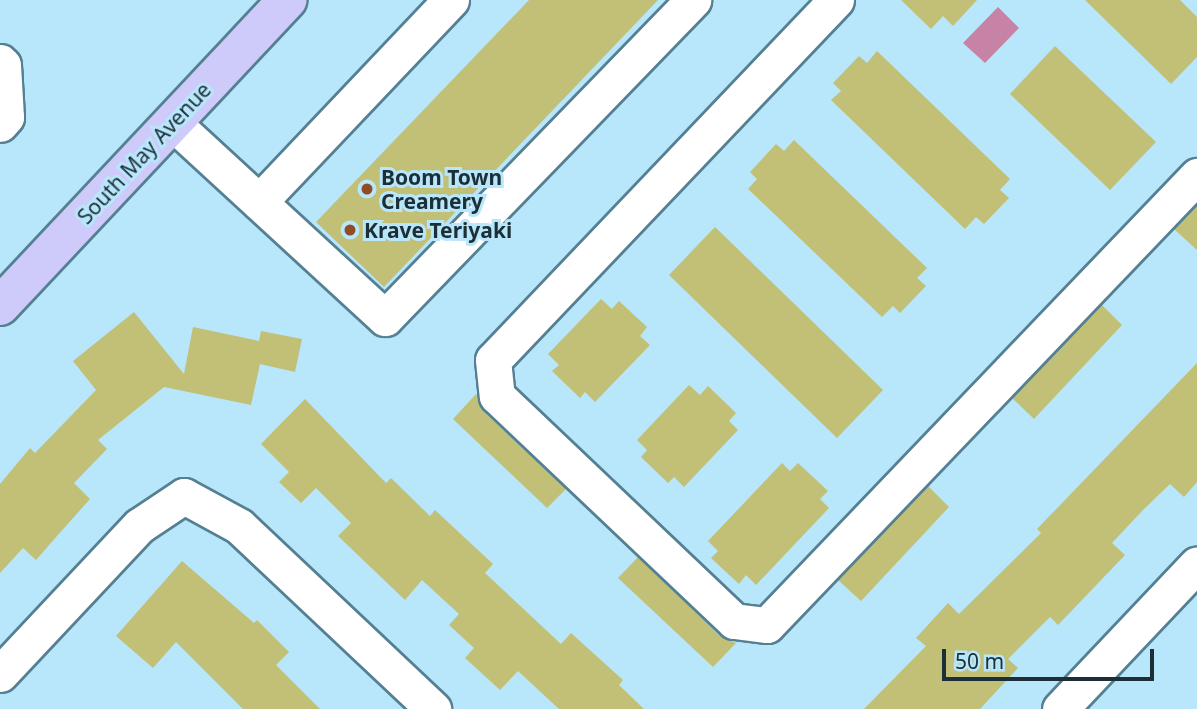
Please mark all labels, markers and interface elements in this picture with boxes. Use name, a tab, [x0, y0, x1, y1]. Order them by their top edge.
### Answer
street label: South May Avenue	[72, 77, 216, 229]
place label: Boom Town Creamery	[381, 164, 502, 214]
marker: Boom Town Creamery	[359, 181, 375, 197]
place label: Krave Teriyaki	[364, 217, 512, 243]
marker: Krave Teriyaki	[342, 222, 358, 238]
scale bar	[945, 636, 1157, 680]
text: 50 m	[955, 647, 1004, 675]

